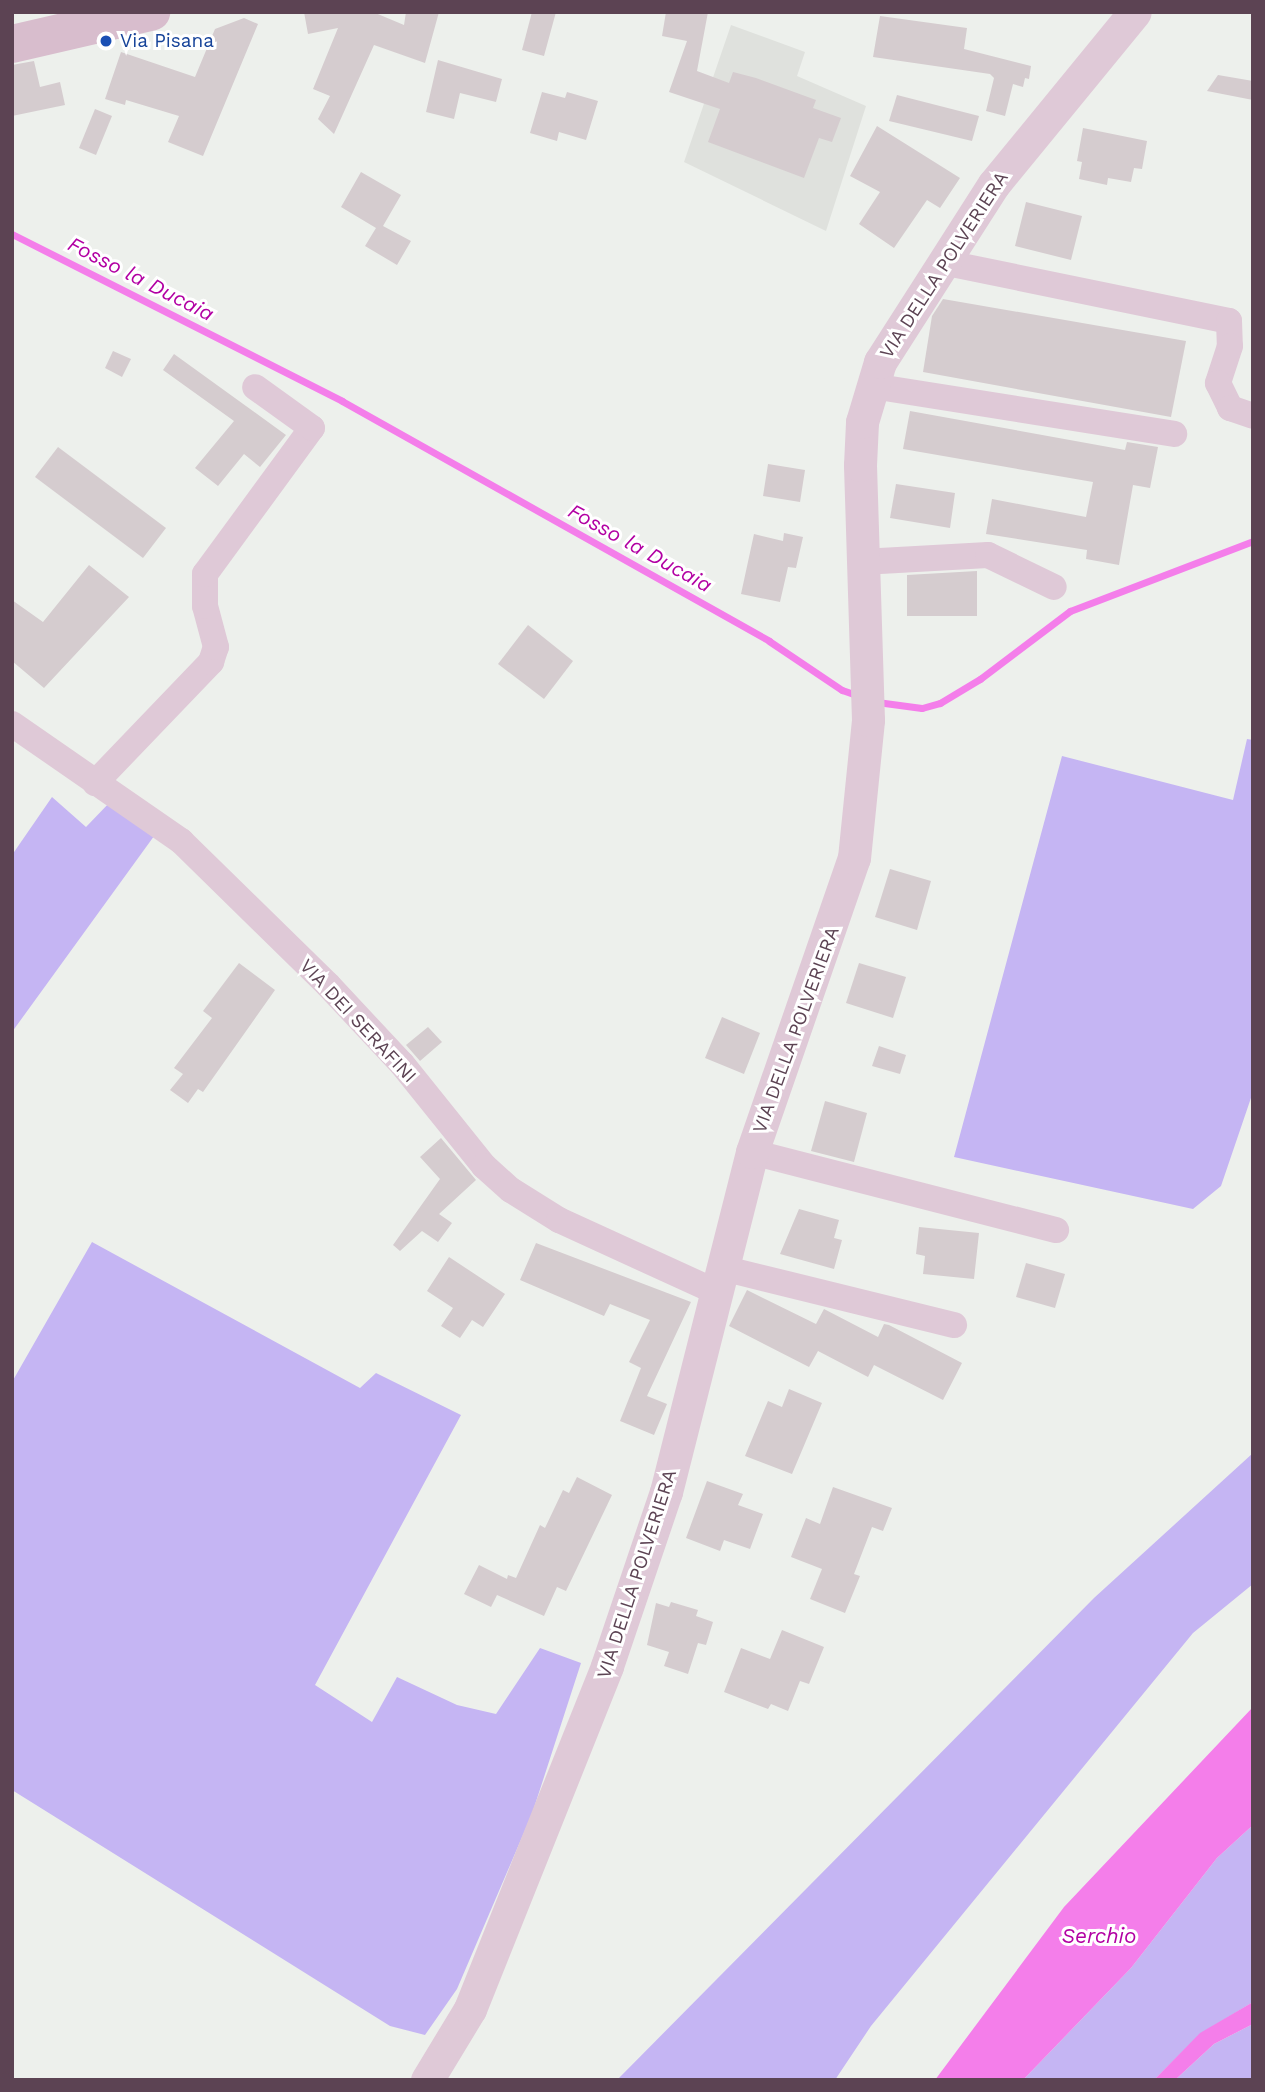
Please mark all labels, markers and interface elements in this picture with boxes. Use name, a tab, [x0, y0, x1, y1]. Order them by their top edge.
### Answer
place label: Via Pisana	[120, 30, 215, 52]
marker: Via Pisana	[98, 33, 114, 49]
street label: VIA DELLA POLVERIERA	[875, 167, 1013, 363]
water label: Fosso la Ducaia	[64, 231, 218, 327]
water label: Fosso la Ducaia	[564, 498, 716, 598]
street label: VIA DELLA POLVERIERA	[748, 923, 844, 1137]
street label: VIA DEI SERAFINI	[295, 954, 421, 1088]
street label: VIA DELLA POLVERIERA	[592, 1466, 682, 1682]
water label: Serchio	[1061, 1923, 1137, 1949]

